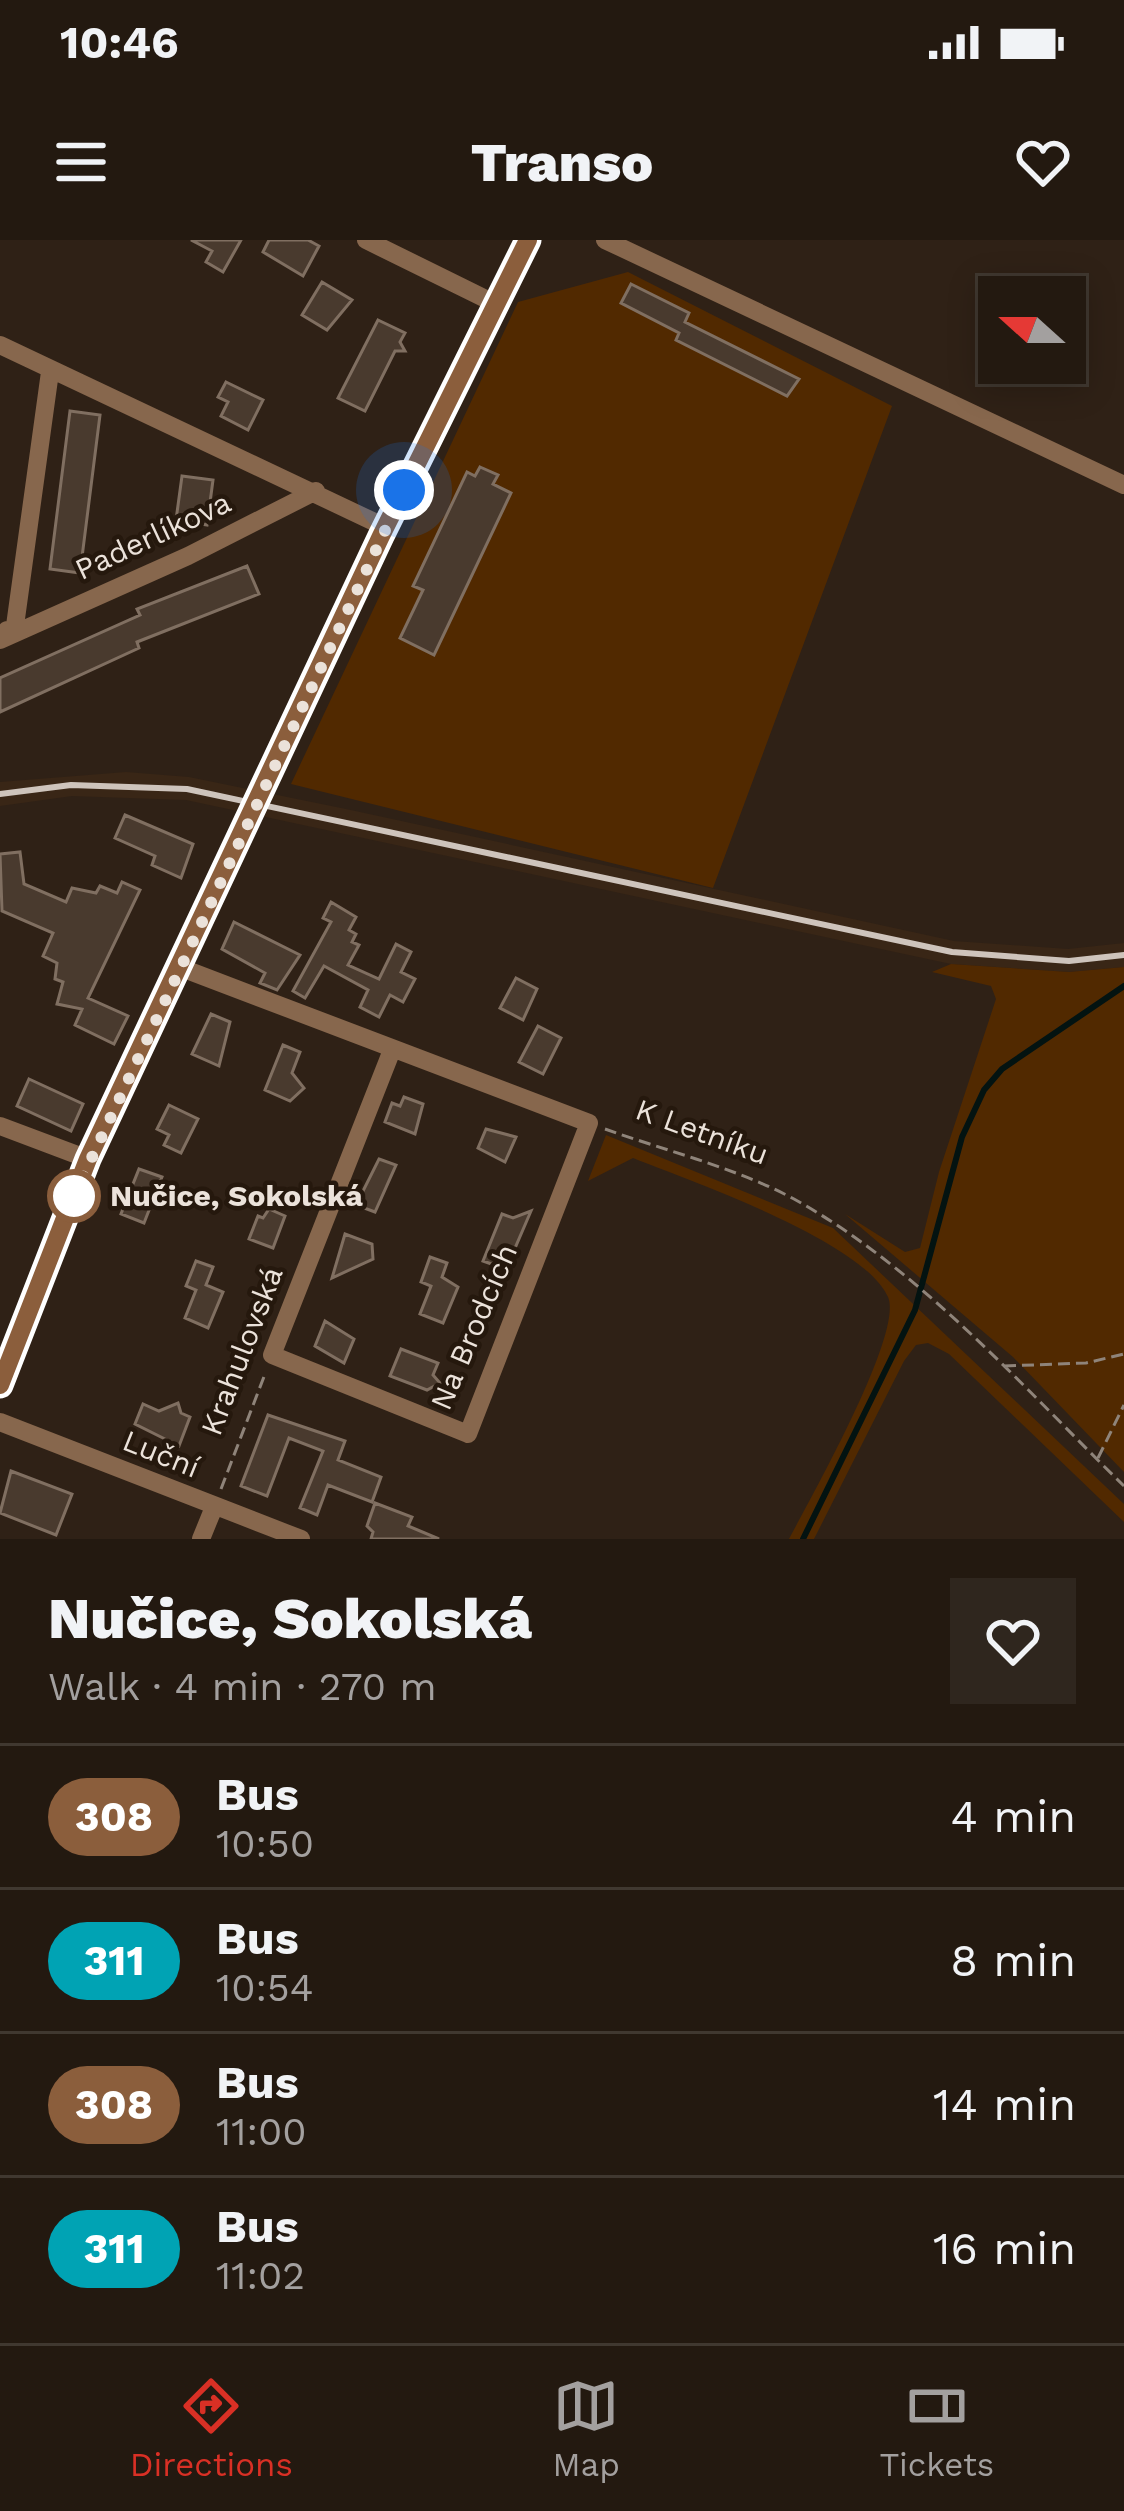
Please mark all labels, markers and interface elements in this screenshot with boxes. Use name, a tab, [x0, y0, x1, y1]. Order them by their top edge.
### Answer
text: 10:46	[60, 16, 179, 69]
icon: menu	[48, 129, 114, 195]
icon: heart	[1010, 129, 1076, 195]
text: Transo	[471, 131, 653, 194]
north arrow	[978, 276, 1086, 384]
map controls	[978, 276, 1086, 384]
your location	[374, 460, 434, 520]
street label: Paderlíkova	[70, 484, 236, 587]
street label: K Letníku	[631, 1091, 773, 1172]
marker: Nučice, Sokolská	[49, 1171, 99, 1221]
place label: Nučice, Sokolská	[110, 1178, 364, 1213]
street label: Na Brodcích	[423, 1239, 524, 1415]
street label: Krahulovská	[193, 1262, 290, 1440]
street label: Luční	[118, 1422, 205, 1485]
button: heart	[950, 1578, 1076, 1704]
text: Nučice, Sokolská	[48, 1585, 532, 1652]
text: Walk · 4 min · 270 m	[48, 1664, 437, 1709]
text: Bus	[216, 1768, 299, 1821]
text: 4 min	[950, 1790, 1076, 1843]
text: 308	[75, 1792, 153, 1841]
text: 10:50	[216, 1821, 314, 1866]
text: Bus	[216, 1912, 299, 1965]
text: 8 min	[950, 1934, 1076, 1987]
text: 311	[83, 1936, 145, 1985]
text: 10:54	[216, 1965, 314, 2010]
text: Bus	[216, 2056, 299, 2109]
text: 14 min	[933, 2078, 1076, 2131]
text: 308	[75, 2080, 153, 2129]
text: 11:00	[216, 2109, 306, 2154]
text: Bus	[216, 2200, 299, 2253]
text: 16 min	[933, 2222, 1076, 2275]
text: 311	[83, 2224, 145, 2273]
text: 11:02	[216, 2253, 305, 2298]
tab: Directions	[130, 2373, 293, 2484]
tab: Map	[553, 2373, 620, 2484]
tab: Tickets	[880, 2373, 994, 2484]

